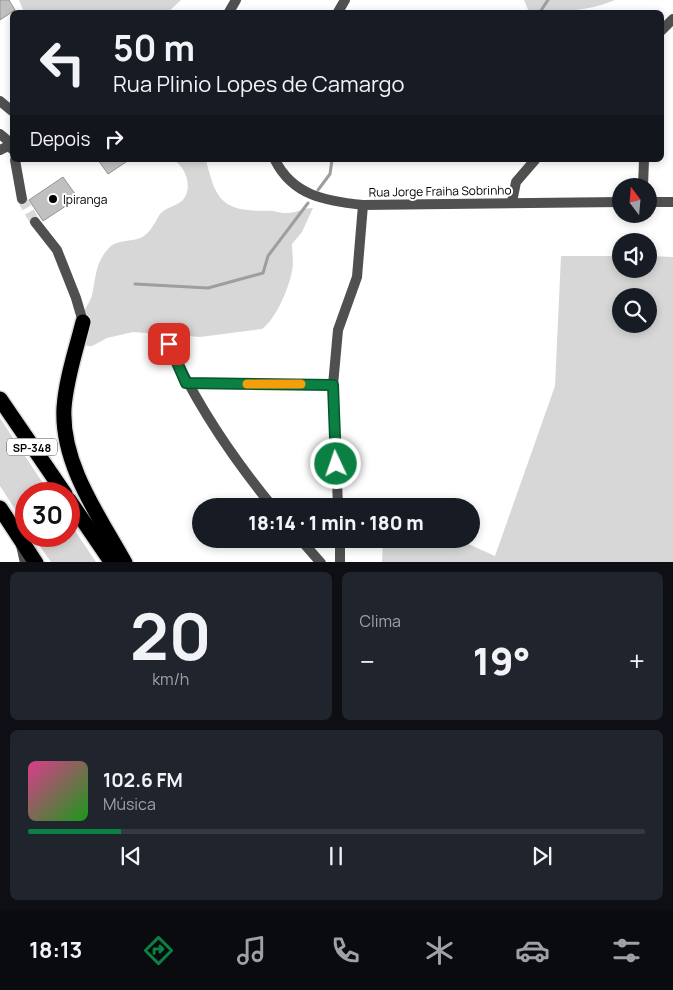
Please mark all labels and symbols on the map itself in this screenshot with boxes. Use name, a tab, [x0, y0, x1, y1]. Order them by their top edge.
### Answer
north arrow	[612, 178, 658, 222]
street label: Rua Jorge Fraiha Sobrinho	[368, 181, 512, 201]
place label: Ipiranga	[63, 191, 107, 208]
marker: Ipiranga	[47, 193, 59, 205]
pin	[148, 323, 190, 365]
position arrow	[309, 437, 361, 489]
road number: SP-348	[7, 438, 57, 456]
speed limit sign: 30	[15, 482, 80, 547]

